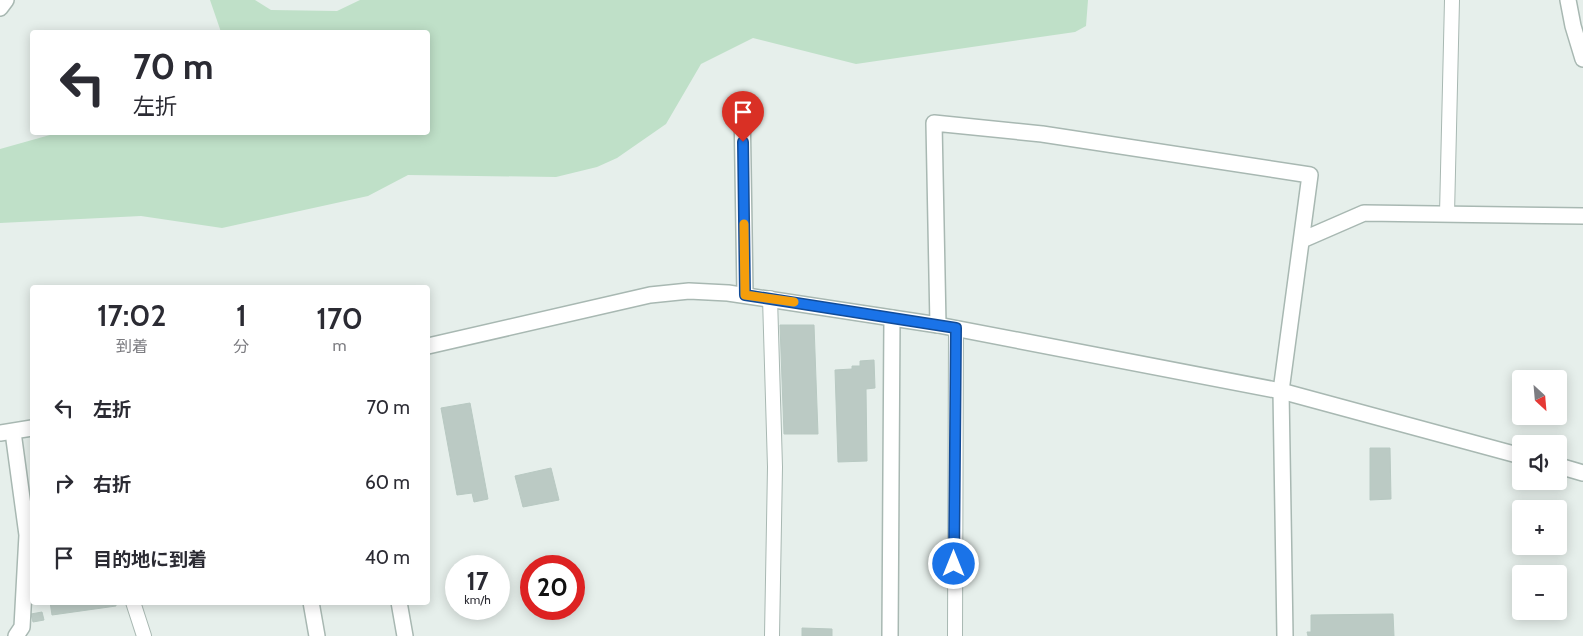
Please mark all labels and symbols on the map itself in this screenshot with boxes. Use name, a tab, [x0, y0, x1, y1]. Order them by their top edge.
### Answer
pin	[722, 91, 764, 142]
north arrow	[1512, 370, 1568, 425]
position arrow	[927, 537, 979, 589]
speed limit sign: 20	[520, 555, 585, 620]

